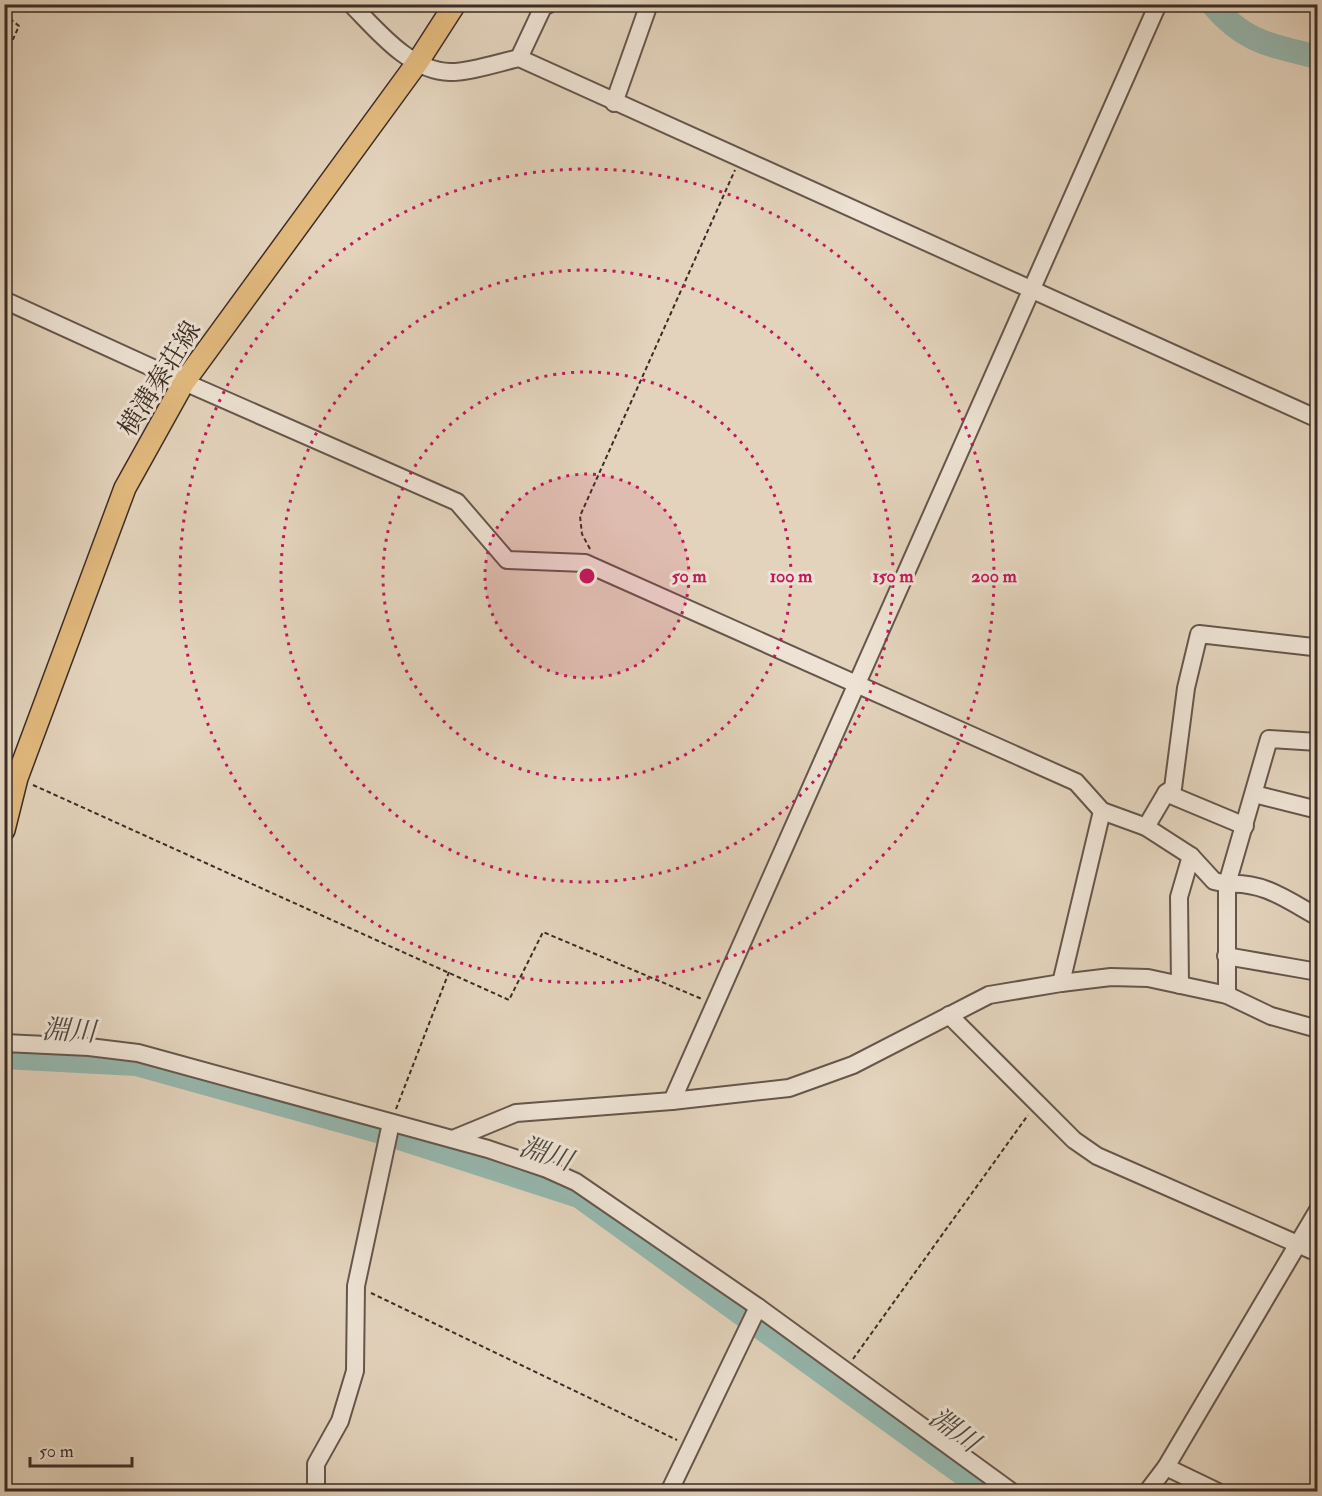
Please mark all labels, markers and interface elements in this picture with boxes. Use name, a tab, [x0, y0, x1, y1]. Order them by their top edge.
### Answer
street label: 横溝秦荘線	[112, 315, 208, 443]
text: 50 m	[672, 565, 707, 588]
text: 100 m	[770, 565, 813, 588]
text: 150 m	[872, 565, 915, 588]
text: 200 m	[971, 565, 1018, 588]
centre of rings	[577, 566, 597, 586]
water label: 淵川	[41, 1013, 100, 1049]
water label: 淵川	[515, 1130, 580, 1179]
water label: 淵川	[922, 1401, 988, 1461]
scale bar	[30, 1430, 132, 1468]
text: 50 m	[39, 1440, 74, 1463]

